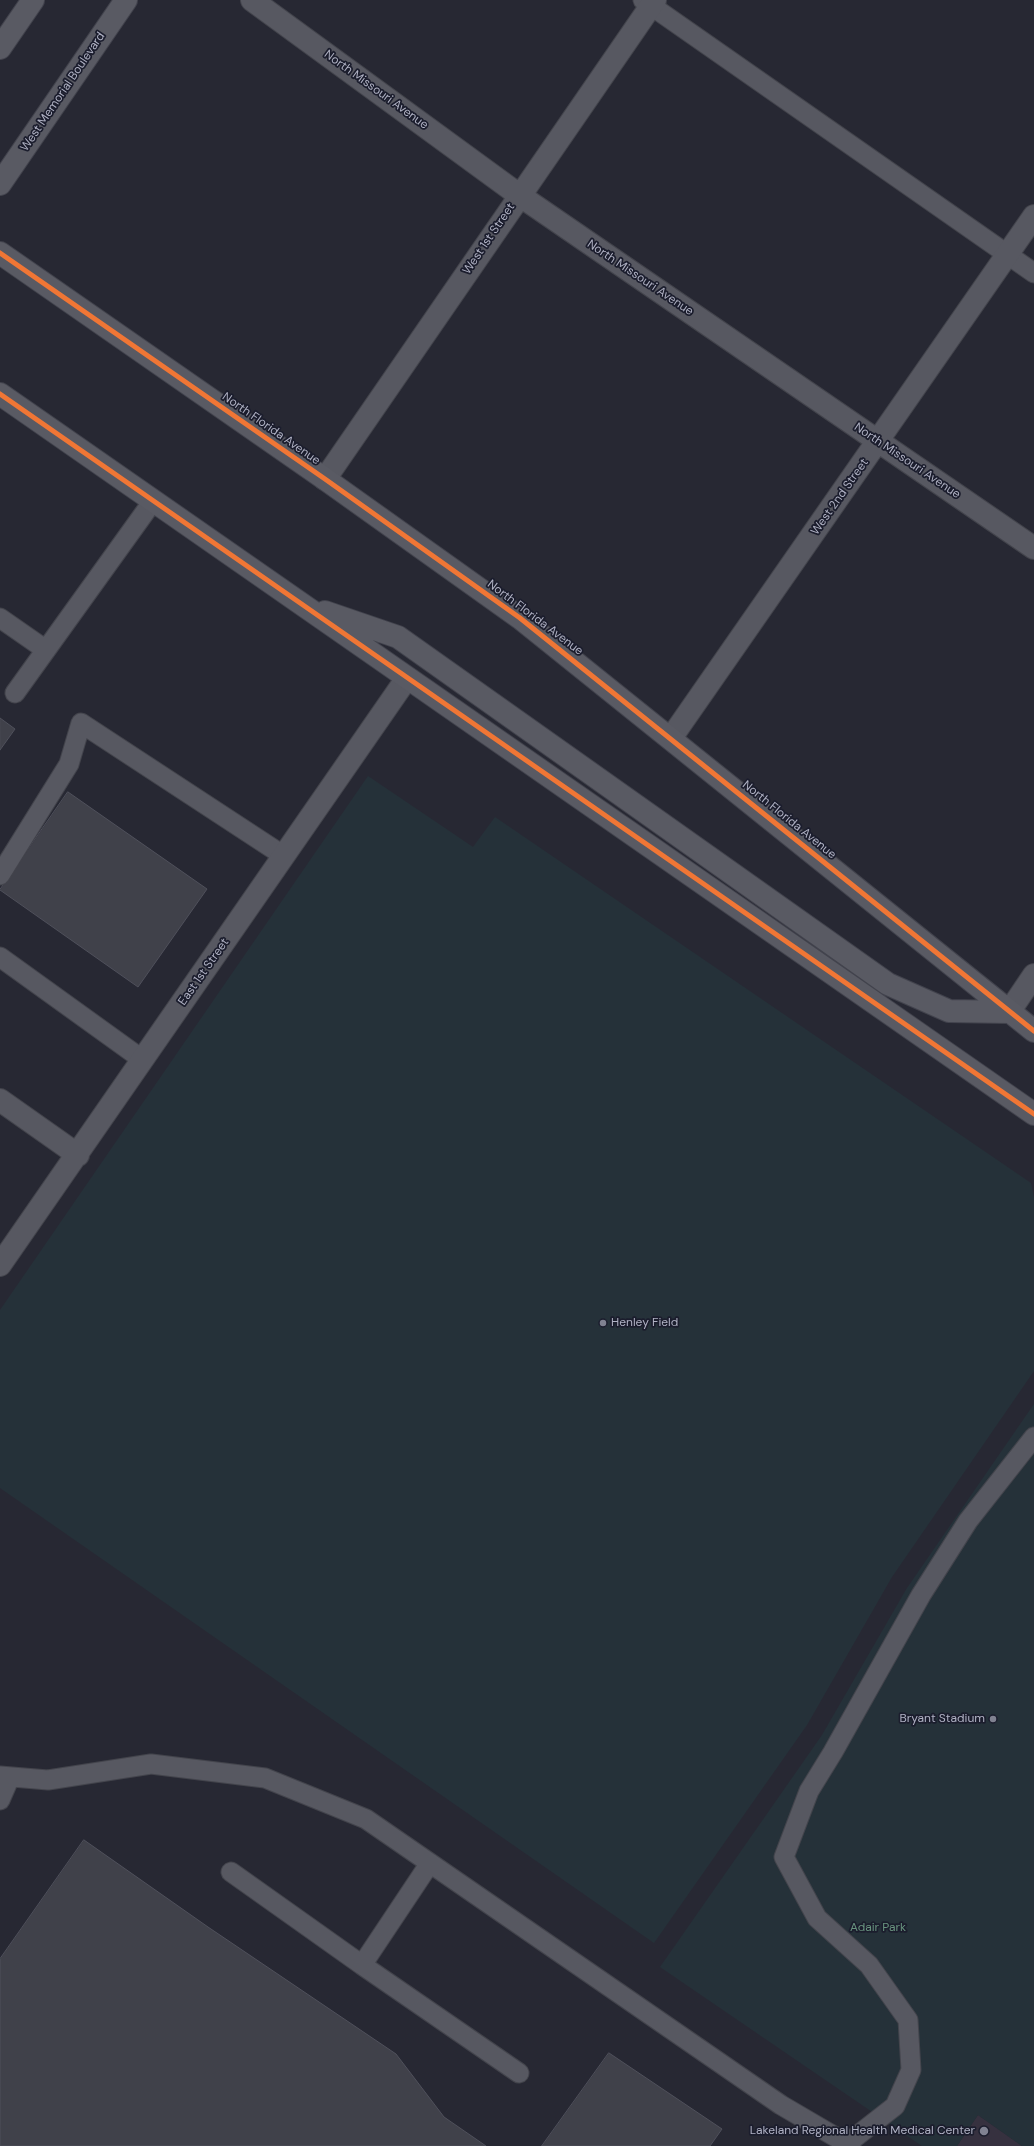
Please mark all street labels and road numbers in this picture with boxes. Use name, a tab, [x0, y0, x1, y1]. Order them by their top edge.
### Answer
street label: West Memorial Boulevard	[18, 30, 108, 154]
street label: North Missouri Avenue	[321, 47, 431, 133]
street label: West 1st Street	[460, 201, 518, 277]
street label: North Missouri Avenue	[584, 237, 696, 319]
street label: North Florida Avenue	[219, 390, 323, 468]
street label: North Missouri Avenue	[851, 420, 963, 502]
street label: West 2nd Street	[808, 456, 872, 538]
street label: North Florida Avenue	[484, 577, 586, 659]
street label: North Florida Avenue	[739, 778, 839, 862]
street label: East 1st Street	[176, 936, 232, 1008]

